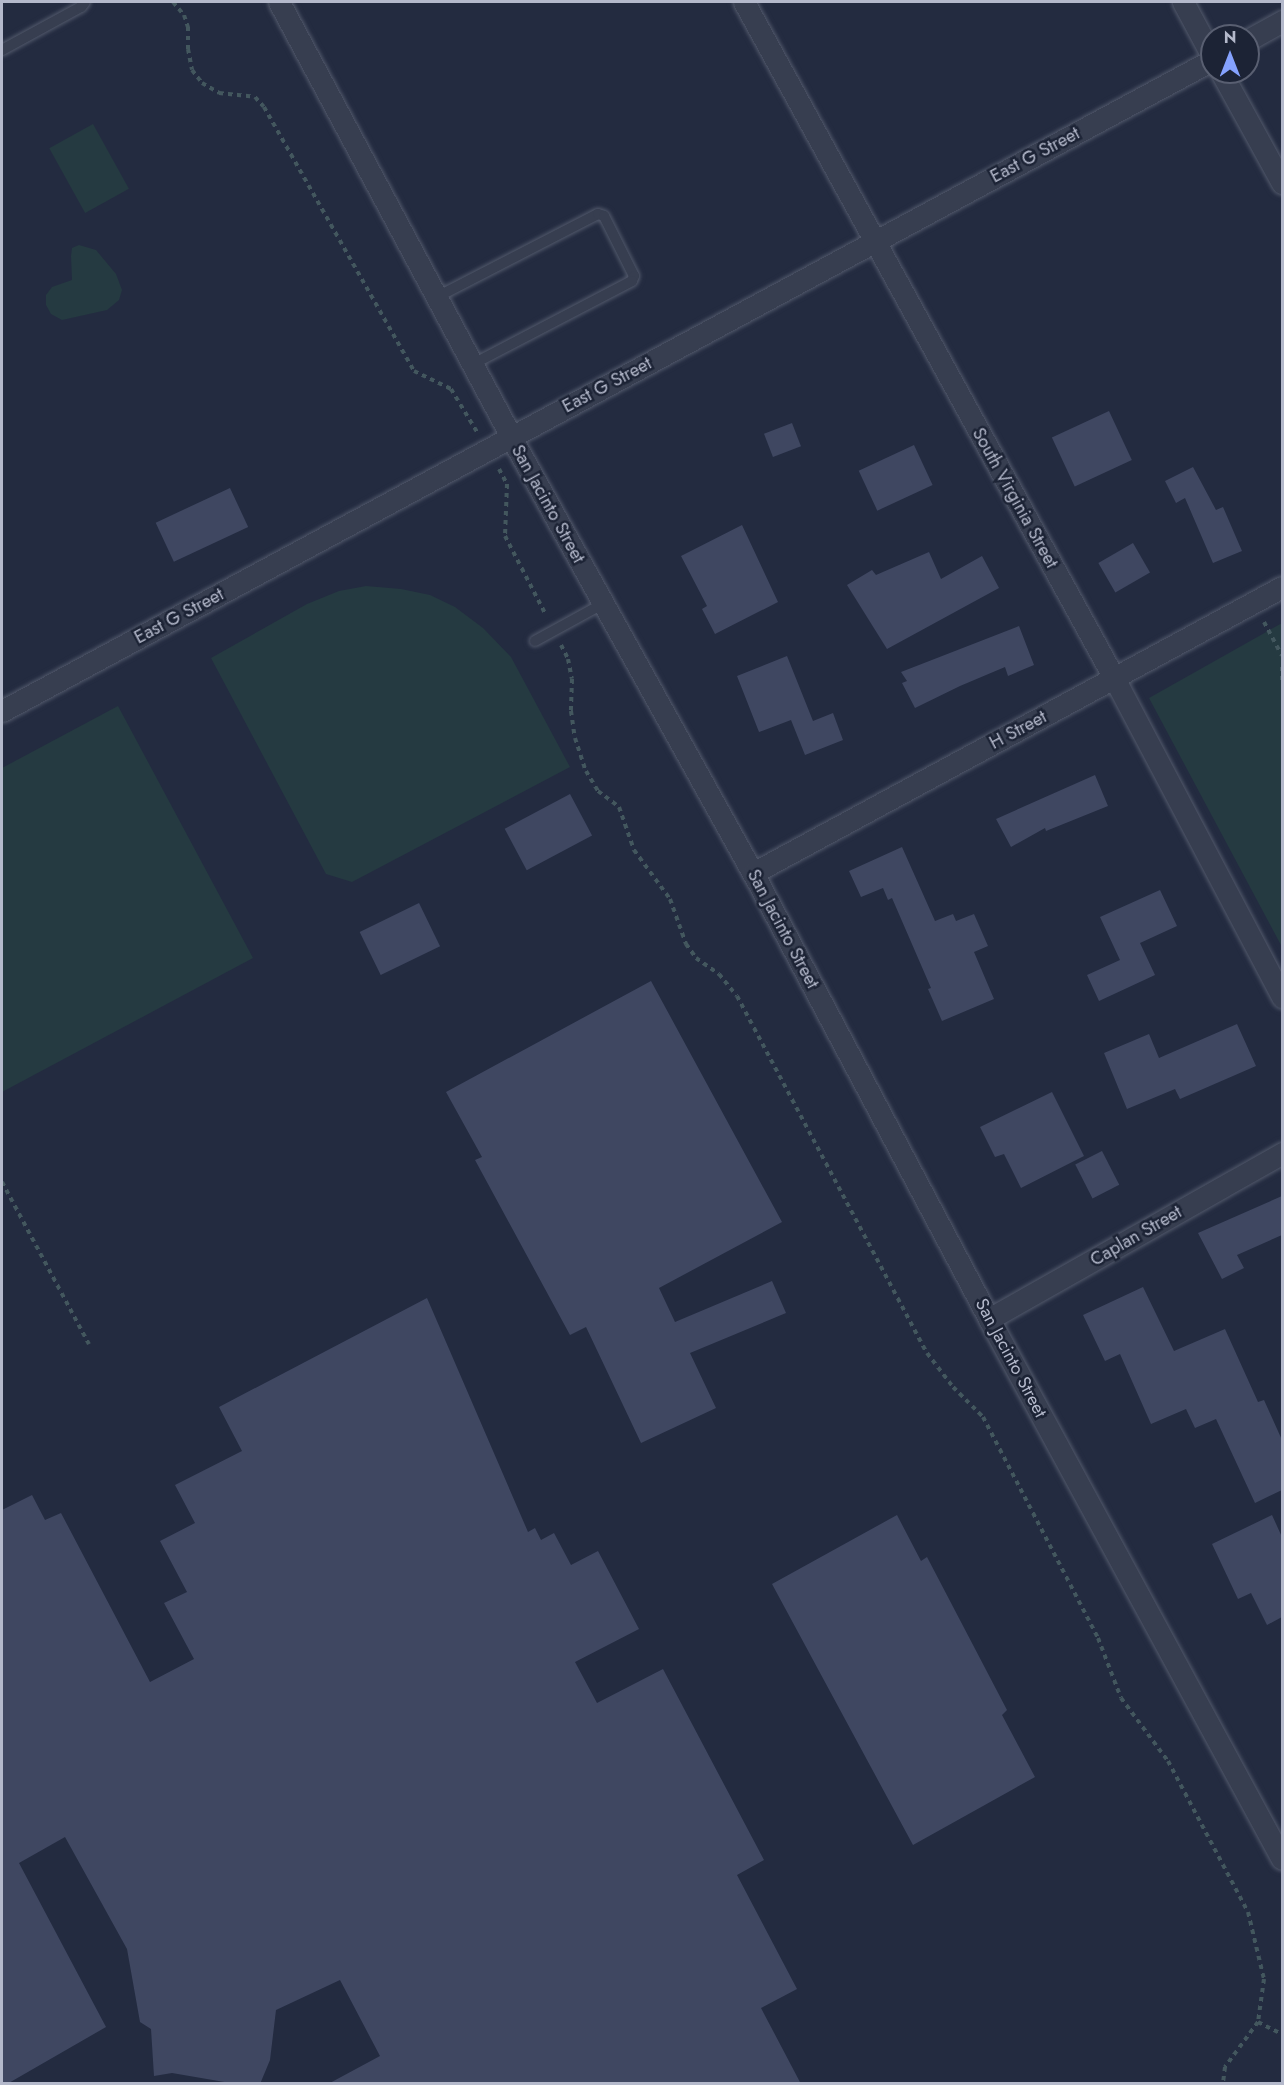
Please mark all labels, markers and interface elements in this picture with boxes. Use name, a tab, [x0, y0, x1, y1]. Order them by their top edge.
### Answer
north arrow	[1200, 24, 1260, 84]
text: N	[1224, 26, 1236, 49]
street label: East G Street	[987, 122, 1083, 188]
street label: East G Street	[559, 352, 655, 418]
street label: South Virginia Street	[968, 424, 1062, 572]
street label: San Jacinto Street	[507, 441, 589, 567]
street label: East G Street	[131, 583, 227, 649]
street label: H Street	[986, 706, 1050, 754]
street label: San Jacinto Street	[743, 866, 823, 992]
street label: Caplan Street	[1087, 1201, 1185, 1271]
street label: San Jacinto Street	[971, 1295, 1051, 1421]

